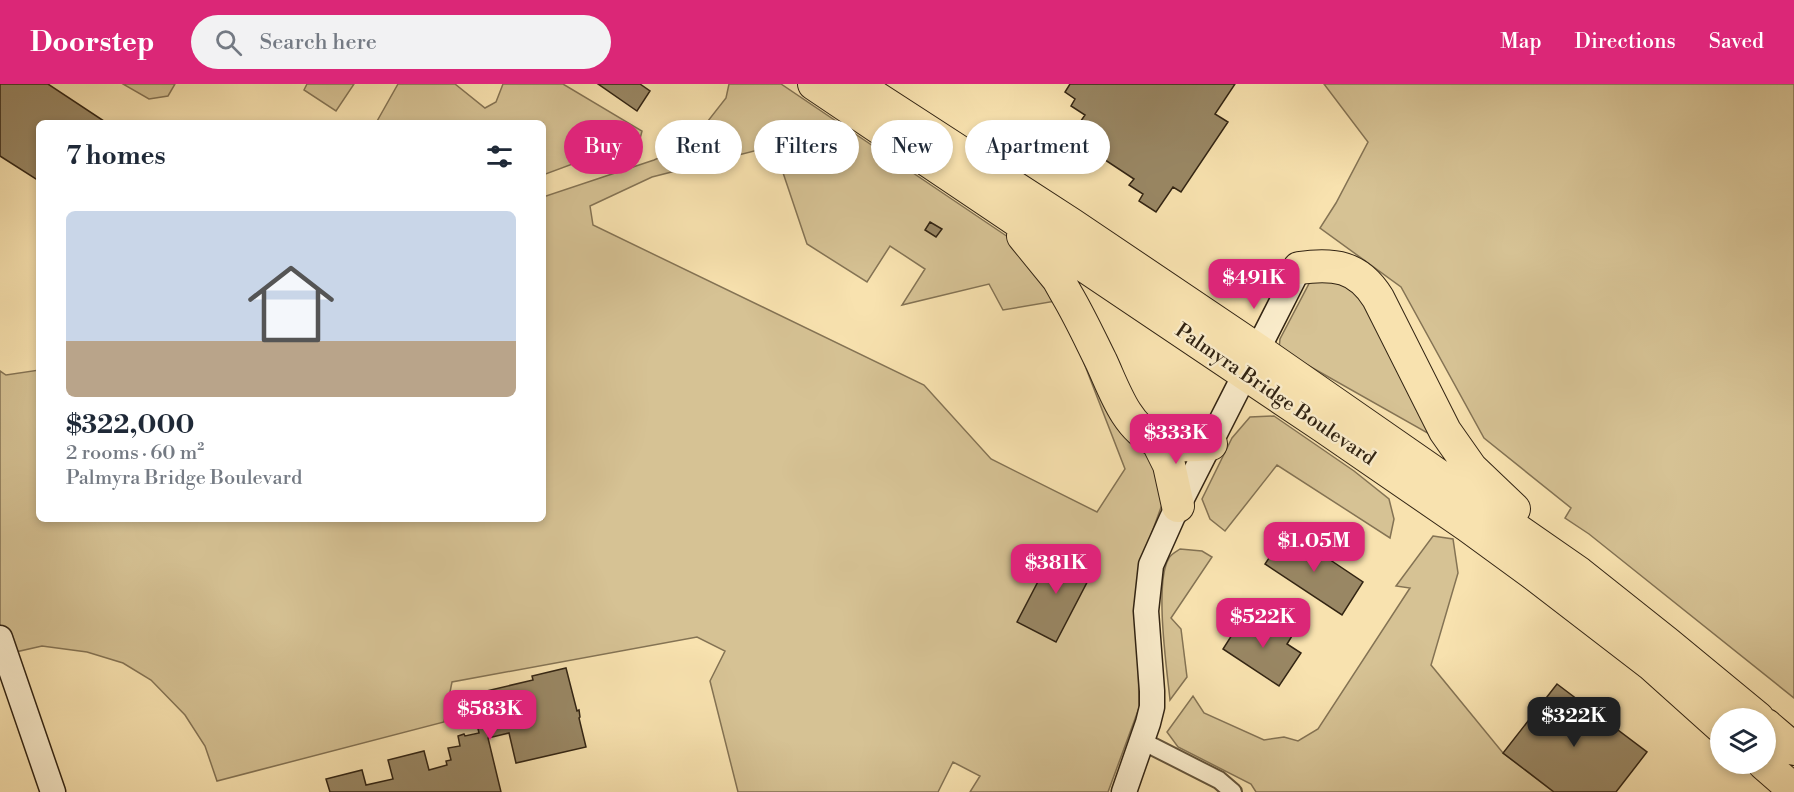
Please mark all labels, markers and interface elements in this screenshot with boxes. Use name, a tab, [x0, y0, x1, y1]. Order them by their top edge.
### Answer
search box	[191, 15, 611, 69]
text: Doorstep	[30, 25, 155, 60]
icon: search	[212, 26, 245, 59]
text: Search here	[260, 29, 377, 56]
text: Map	[1500, 29, 1542, 55]
text: Directions	[1575, 29, 1676, 55]
text: Saved	[1709, 29, 1764, 55]
chip: Buy	[564, 120, 643, 174]
chip: Rent	[655, 120, 742, 174]
chip: Filters	[754, 120, 859, 174]
chip: New	[871, 120, 953, 174]
chip: Apartment	[965, 120, 1110, 174]
text: 7 homes	[66, 140, 166, 172]
icon: filters	[483, 140, 516, 173]
icon: home	[237, 250, 345, 358]
pin: $491K	[1212, 259, 1296, 310]
text: $491K	[1223, 266, 1285, 291]
street label: Palmyra Bridge Boulevard	[1170, 319, 1381, 472]
text: $322,000	[66, 409, 194, 441]
pin: $333K	[1134, 414, 1218, 465]
text: $333K	[1144, 421, 1208, 446]
text: 2 rooms · 60 m²	[66, 441, 204, 466]
text: Palmyra Bridge Boulevard	[66, 466, 302, 491]
pin: $1.05M	[1265, 522, 1363, 573]
text: $1.05M	[1278, 529, 1350, 554]
pin: $381K	[1014, 544, 1098, 595]
text: $381K	[1025, 551, 1087, 576]
pin: $522K	[1221, 598, 1305, 649]
text: $522K	[1230, 605, 1296, 630]
pin: $583K	[448, 690, 532, 741]
text: $583K	[457, 697, 523, 722]
pin: $322K	[1532, 697, 1616, 748]
text: $322K	[1541, 704, 1607, 729]
map controls	[1710, 708, 1776, 774]
button: layers	[1710, 708, 1776, 774]

